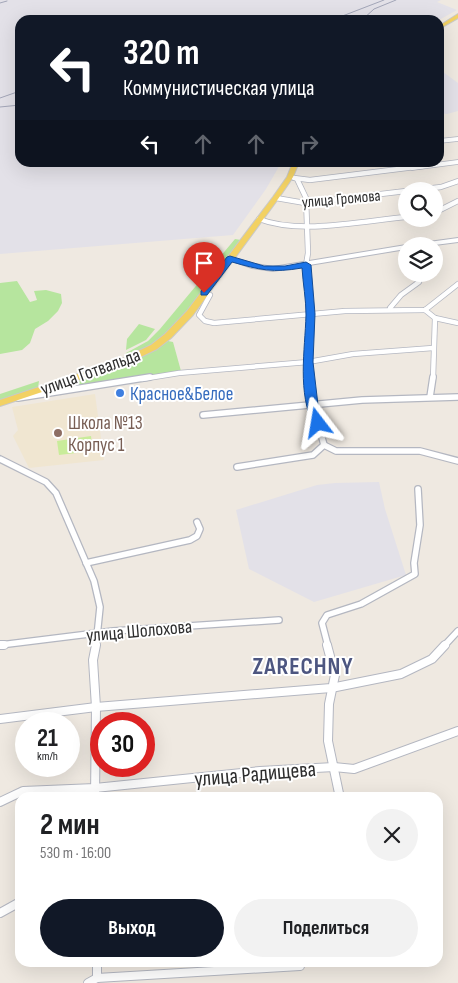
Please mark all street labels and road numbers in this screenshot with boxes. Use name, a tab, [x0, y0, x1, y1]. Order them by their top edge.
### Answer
street label: улица Громова	[301, 187, 381, 212]
street label: улица Готвальда	[37, 344, 144, 401]
street label: улица Шолохова	[85, 615, 193, 648]
street label: улица Радищева	[193, 756, 317, 793]

